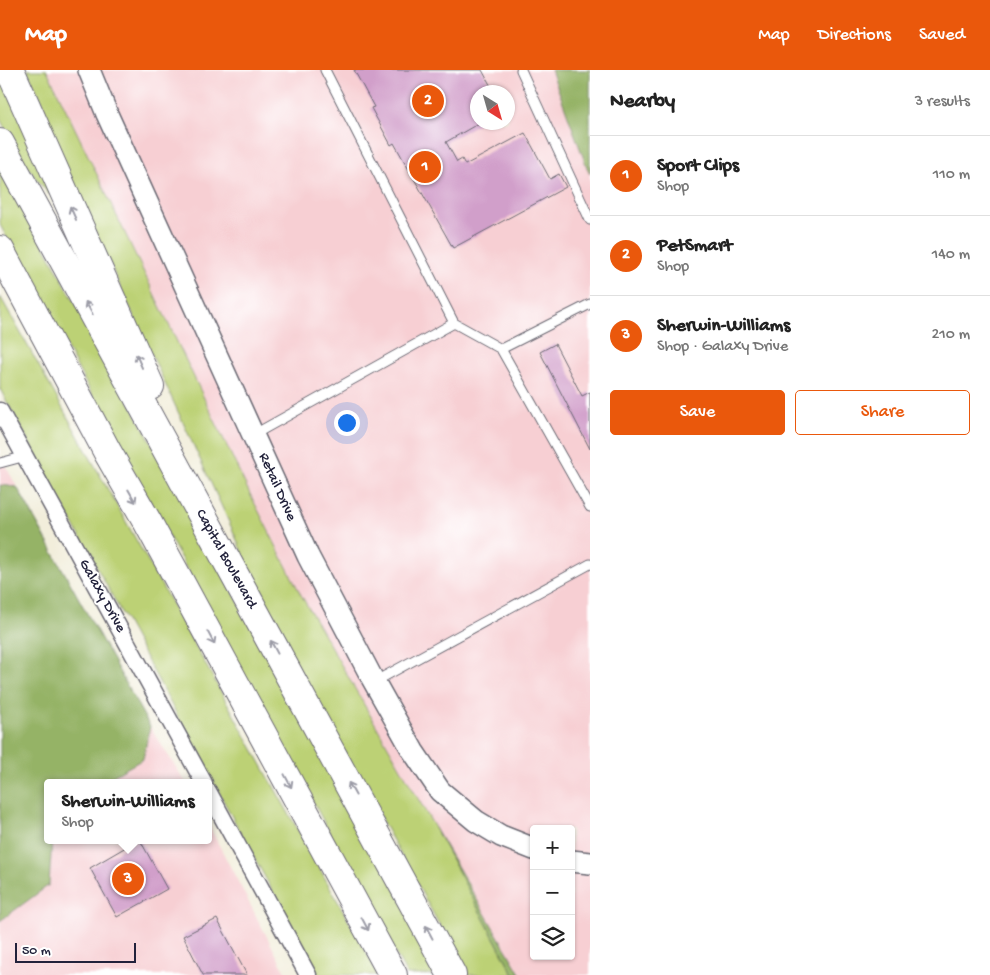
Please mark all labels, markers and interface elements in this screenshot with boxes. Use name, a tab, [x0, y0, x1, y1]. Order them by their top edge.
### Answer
text: Map	[25, 21, 67, 50]
text: Map	[758, 25, 790, 46]
text: Directions	[818, 25, 891, 46]
text: Saved	[919, 25, 965, 46]
pin: 2	[412, 82, 444, 120]
north arrow	[470, 85, 515, 130]
text: Nearby	[610, 90, 675, 115]
text: 3 results	[915, 93, 970, 112]
pin: 1	[409, 148, 441, 186]
text: Sport Clips	[657, 155, 739, 178]
text: 1	[623, 166, 629, 185]
text: 110 m	[933, 166, 970, 185]
text: Shop	[657, 178, 689, 197]
one-way arrow	[68, 206, 78, 221]
text: PetSmart	[657, 235, 732, 258]
text: 2	[622, 246, 630, 265]
text: 140 m	[932, 246, 970, 265]
text: Shop	[657, 258, 689, 277]
one-way arrow	[84, 301, 93, 316]
text: Sherwin-Williams	[657, 315, 790, 338]
text: 3	[622, 326, 630, 345]
text: 210 m	[931, 326, 970, 345]
text: Shop · Galaxy Drive	[657, 338, 788, 357]
one-way arrow	[134, 354, 144, 369]
button: Save	[610, 390, 785, 435]
button: Share	[795, 390, 970, 435]
your location	[334, 410, 360, 436]
street label: Retail Drive	[254, 450, 300, 524]
one-way arrow	[128, 488, 138, 502]
street label: Capital Boulevard	[191, 506, 261, 613]
street label: Galaxy Drive	[75, 556, 130, 636]
one-way arrow	[207, 630, 216, 645]
one-way arrow	[269, 639, 279, 654]
one-way arrow	[284, 773, 293, 788]
popup	[44, 779, 212, 844]
one-way arrow	[347, 782, 357, 797]
text: Sherwin-Williams	[61, 791, 195, 814]
text: Shop	[61, 814, 94, 833]
map controls	[530, 825, 575, 960]
button: +	[530, 825, 575, 870]
pin: 3	[112, 860, 144, 898]
button: −	[530, 870, 575, 915]
button: layers	[530, 915, 575, 960]
one-way arrow	[361, 916, 371, 931]
one-way arrow	[424, 925, 433, 940]
scale bar	[15, 940, 136, 963]
text: 50 m	[22, 943, 51, 960]

